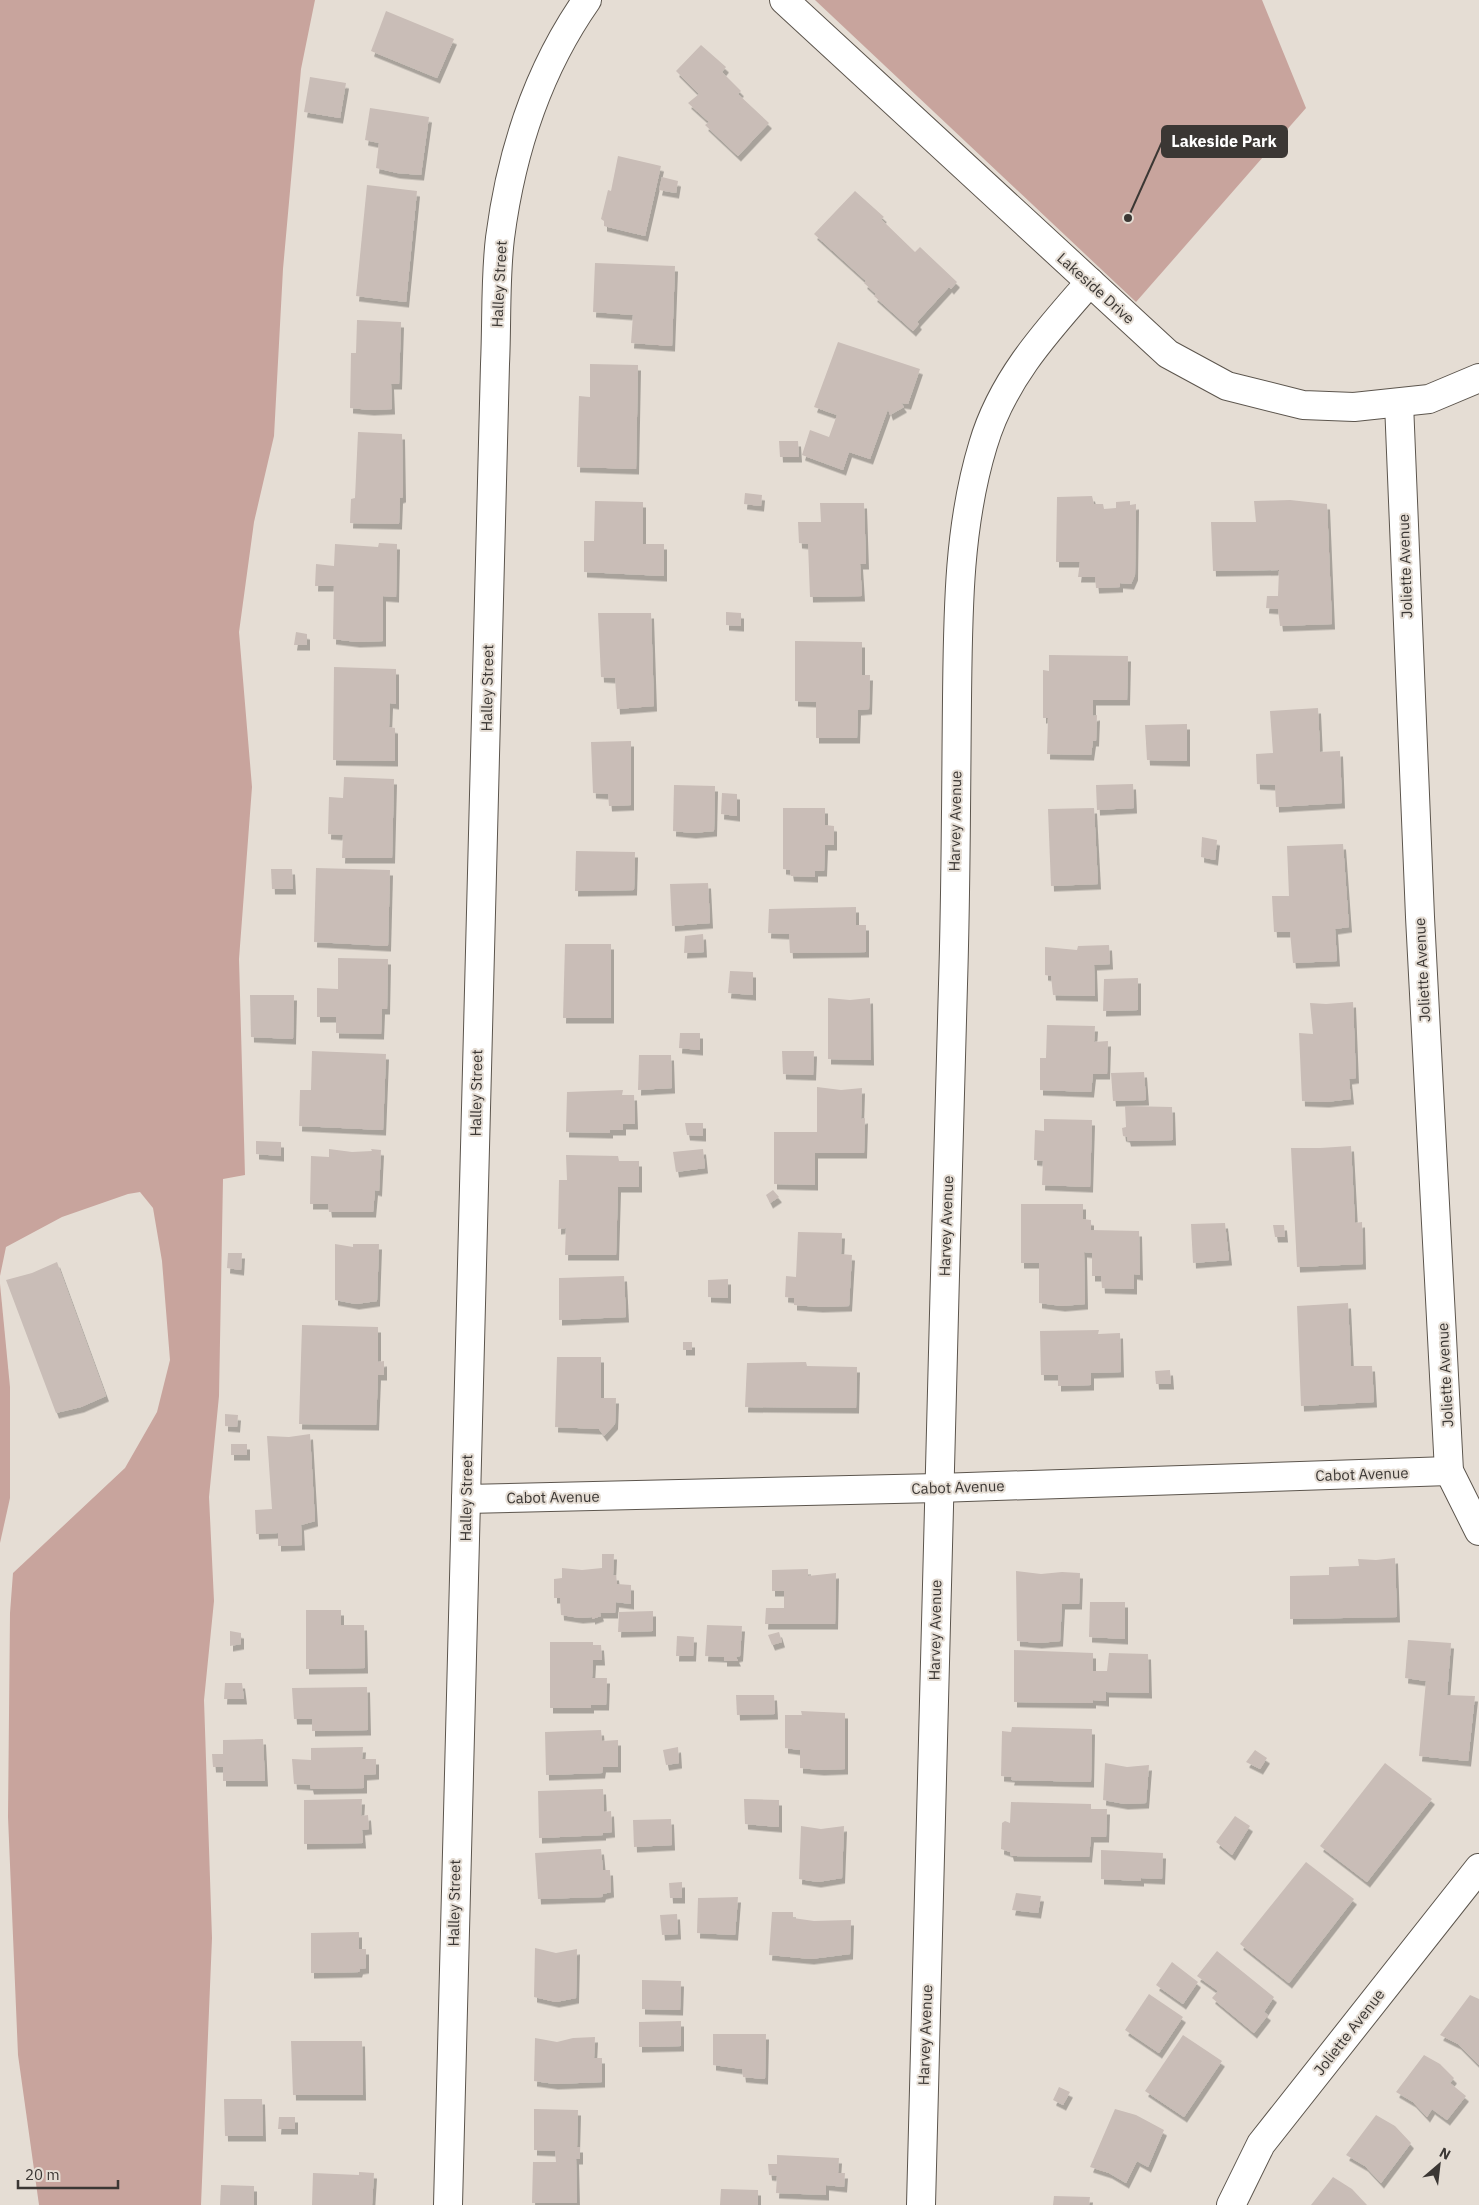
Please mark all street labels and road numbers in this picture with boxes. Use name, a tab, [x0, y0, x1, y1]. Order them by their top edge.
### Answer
street label: Halley Street	[487, 240, 511, 328]
street label: Lakeside Drive	[1053, 248, 1139, 328]
street label: Joliette Avenue	[1394, 514, 1416, 618]
street label: Halley Street	[477, 644, 497, 732]
street label: Harvey Avenue	[945, 770, 965, 872]
street label: Joliette Avenue	[1410, 917, 1434, 1023]
street label: Halley Street	[466, 1049, 486, 1137]
street label: Harvey Avenue	[935, 1175, 957, 1277]
street label: Joliette Avenue	[1433, 1322, 1457, 1428]
street label: Halley Street	[456, 1454, 476, 1542]
street label: Cabot Avenue	[1315, 1463, 1409, 1485]
street label: Cabot Avenue	[911, 1476, 1005, 1498]
street label: Cabot Avenue	[506, 1487, 600, 1507]
street label: Harvey Avenue	[925, 1579, 945, 1681]
street label: Halley Street	[444, 1859, 464, 1947]
street label: Harvey Avenue	[914, 1984, 936, 2086]
street label: Joliette Avenue	[1309, 1985, 1389, 2079]

